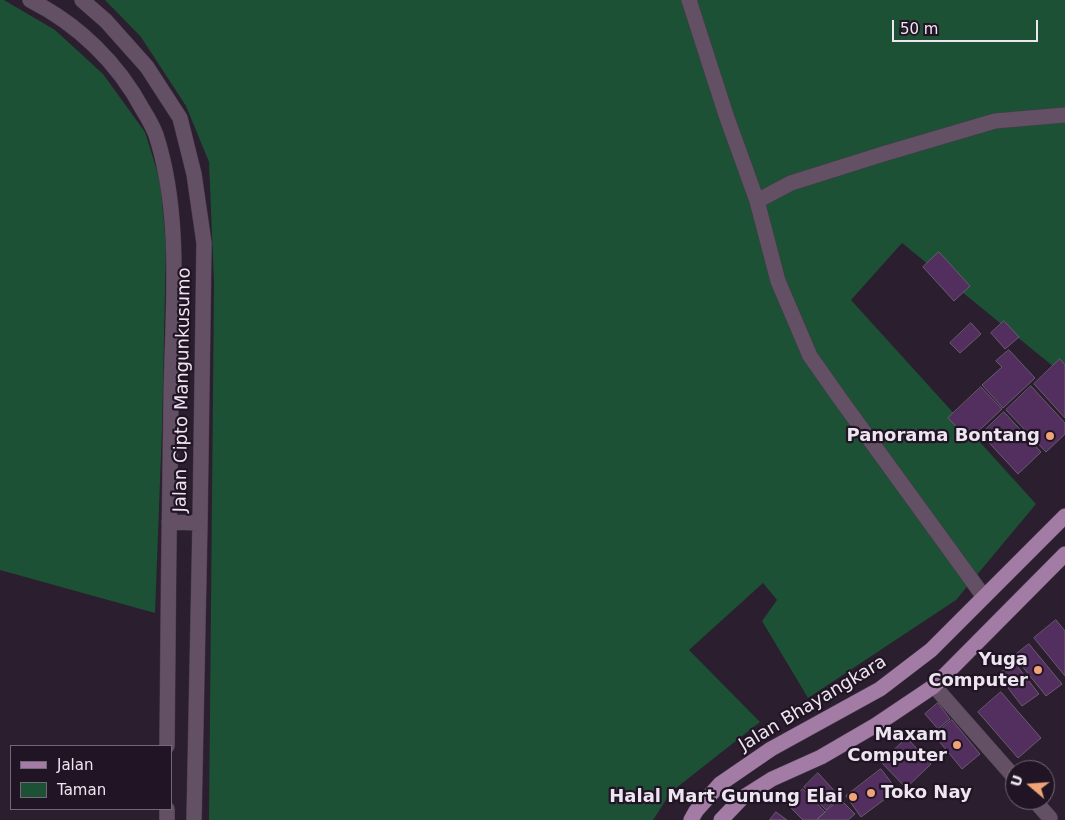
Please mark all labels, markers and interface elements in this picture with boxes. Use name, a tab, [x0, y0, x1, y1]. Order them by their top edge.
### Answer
scale bar	[895, 10, 1041, 42]
text: 50 m	[900, 20, 938, 38]
street label: Jalan Cipto Mangunkusumo	[170, 267, 196, 513]
place label: Panorama Bontang	[846, 425, 1040, 447]
marker: Panorama Bontang	[1044, 430, 1056, 442]
place label: Yuga Computer	[928, 649, 1028, 692]
street label: Jalan Bhayangkara	[735, 651, 891, 757]
marker: Yuga Computer	[1032, 664, 1044, 676]
place label: Maxam Computer	[847, 724, 947, 766]
marker: Maxam Computer	[951, 739, 963, 751]
legend	[10, 745, 172, 810]
text: Jalan	[57, 756, 93, 774]
north arrow	[1005, 760, 1055, 810]
text: U	[1007, 773, 1026, 789]
text: Taman	[57, 781, 106, 799]
place label: Toko Nay	[881, 782, 972, 804]
place label: Halal Mart Gunung Elai	[609, 786, 843, 808]
marker: Toko Nay	[865, 787, 877, 799]
marker: Halal Mart Gunung Elai	[847, 791, 859, 803]

